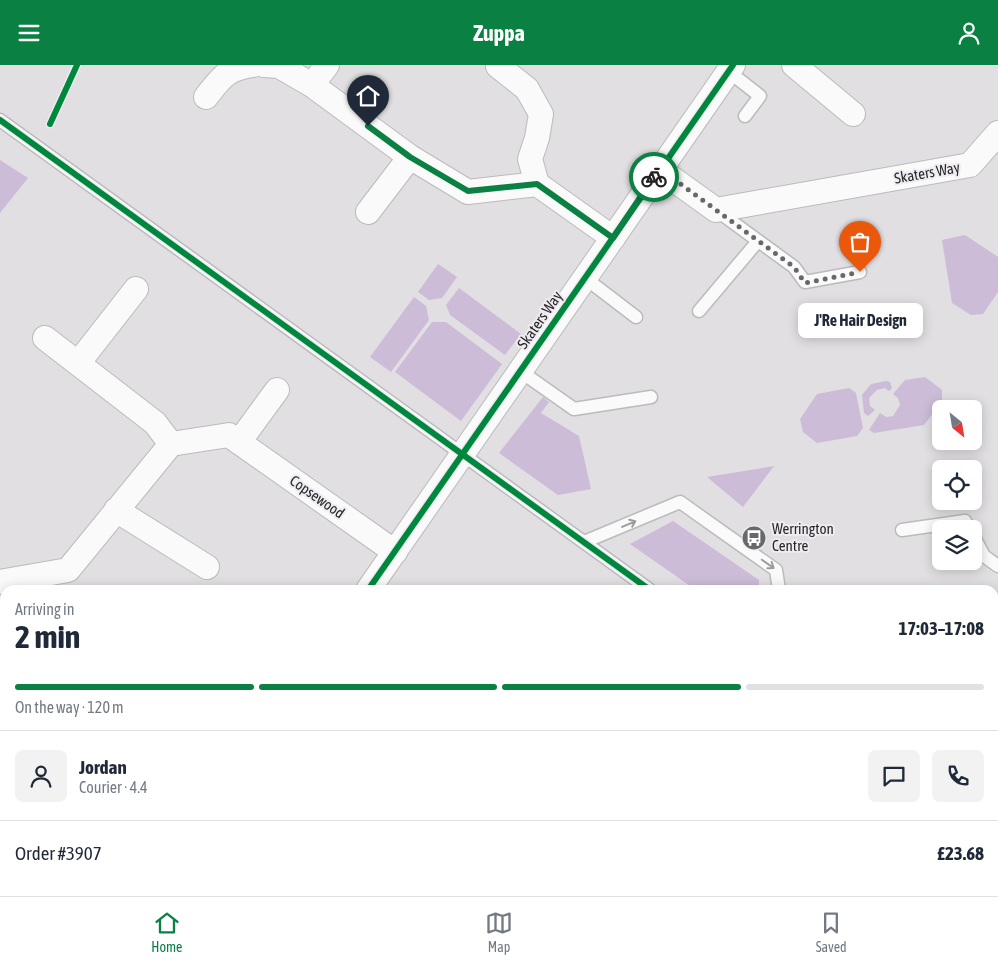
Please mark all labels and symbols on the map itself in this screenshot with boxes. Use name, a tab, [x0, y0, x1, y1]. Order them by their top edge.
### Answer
pin	[347, 75, 389, 126]
courier	[629, 152, 679, 202]
street label: Skaters Way	[893, 158, 961, 187]
pin	[839, 221, 881, 272]
street label: Skaters Way	[514, 288, 566, 352]
callout: J'Re Hair Design	[798, 302, 922, 337]
north arrow	[932, 400, 982, 450]
street label: Copsewood	[287, 472, 348, 522]
one-way arrow	[621, 519, 636, 529]
place label: Werrington Centre	[772, 520, 834, 554]
bus stop icon: Werrington Centre	[741, 525, 767, 551]
one-way arrow	[761, 559, 775, 569]

